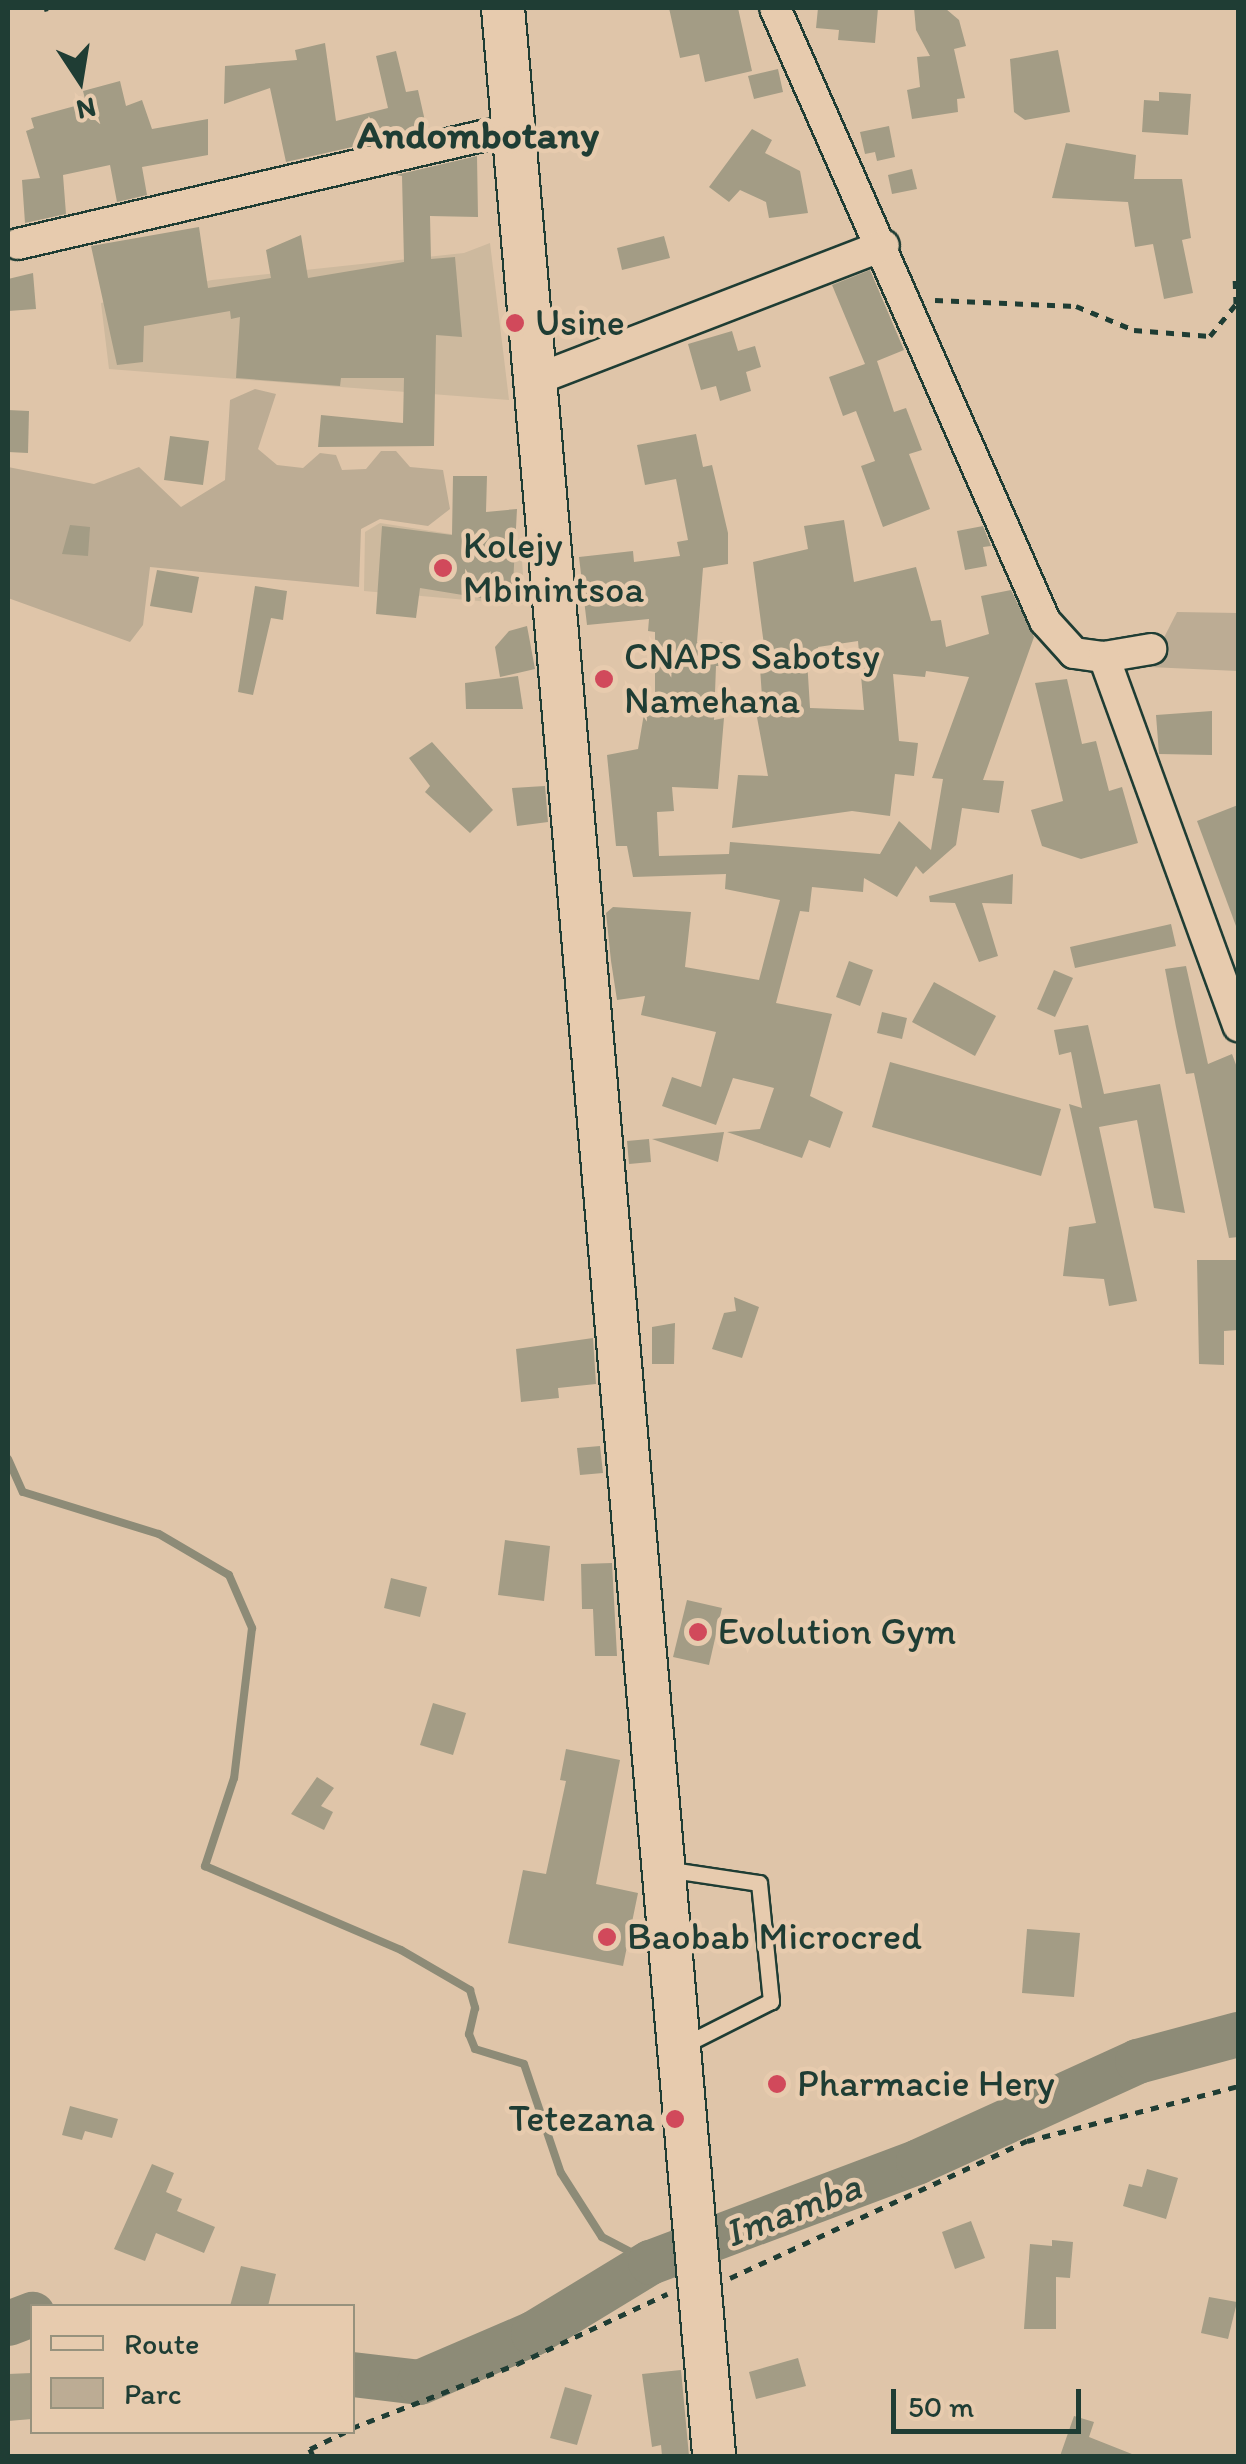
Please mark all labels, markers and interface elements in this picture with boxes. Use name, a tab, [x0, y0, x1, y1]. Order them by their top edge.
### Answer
north arrow	[30, 30, 130, 130]
text: N	[73, 91, 99, 128]
district label: Andombotany	[357, 110, 599, 158]
place label: Usine	[535, 300, 625, 346]
marker: Usine	[504, 312, 526, 334]
place label: Kolejy Mbinintsoa	[463, 523, 644, 612]
marker: Kolejy Mbinintsoa	[432, 557, 454, 579]
place label: CNAPS Sabotsy Namehana	[624, 634, 880, 724]
marker: CNAPS Sabotsy Namehana	[593, 668, 615, 690]
place label: Evolution Gym	[718, 1609, 955, 1655]
marker: Evolution Gym	[687, 1621, 709, 1643]
place label: Baobab Microcred	[627, 1914, 921, 1960]
marker: Baobab Microcred	[596, 1926, 618, 1948]
place label: Pharmacie Hery	[797, 2061, 1055, 2107]
marker: Pharmacie Hery	[766, 2073, 788, 2095]
place label: Tetezana	[509, 2096, 655, 2142]
marker: Tetezana	[664, 2108, 686, 2130]
water label: Imamba	[717, 2161, 867, 2257]
legend	[30, 2304, 355, 2434]
text: Route	[124, 2325, 199, 2362]
scale bar	[896, 2369, 1086, 2431]
text: Parc	[124, 2375, 181, 2412]
text: 50 m	[908, 2388, 974, 2425]

